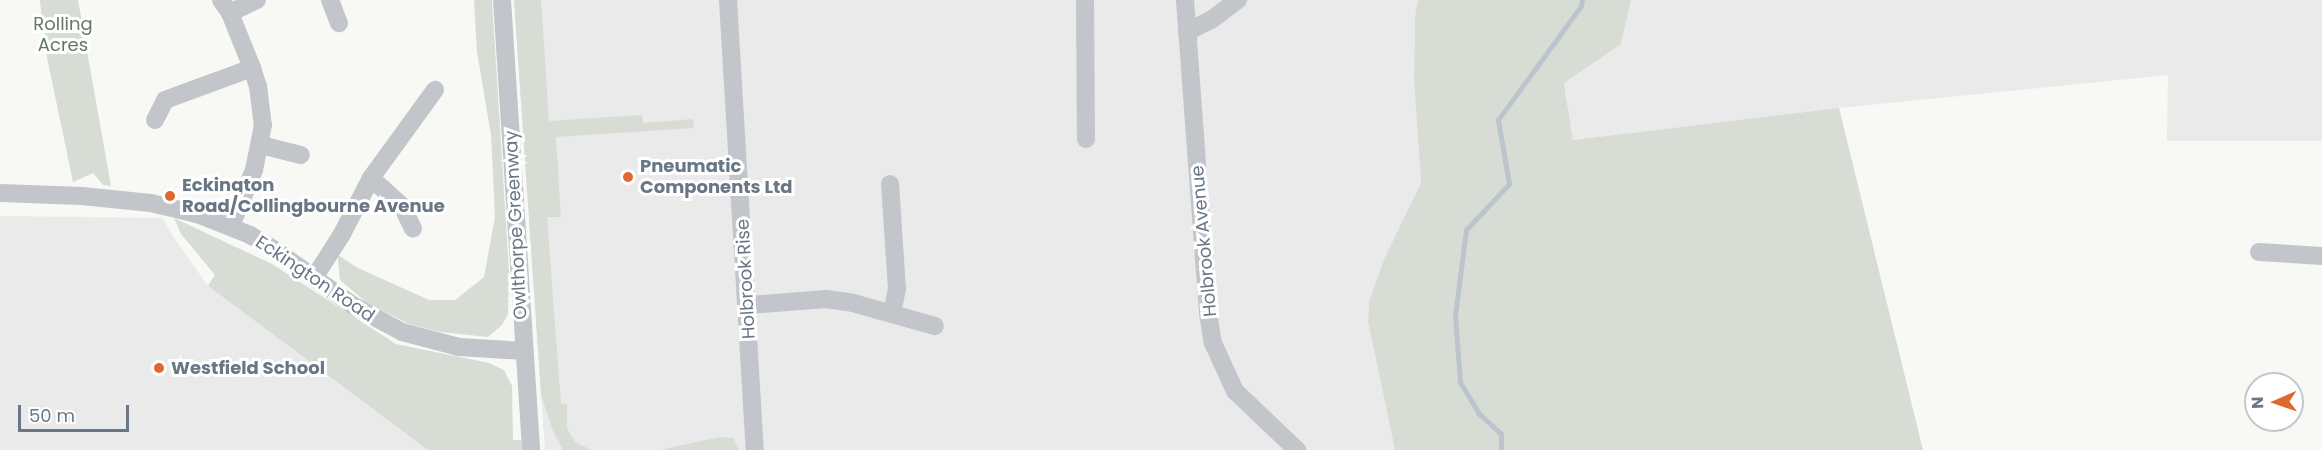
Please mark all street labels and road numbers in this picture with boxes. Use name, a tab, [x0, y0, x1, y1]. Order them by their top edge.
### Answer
street label: Owlthorpe Greenway	[500, 130, 532, 320]
street label: Holbrook Avenue	[1187, 164, 1221, 318]
street label: Holbrook Rise	[732, 218, 760, 340]
street label: Eckington Road	[251, 231, 379, 327]

